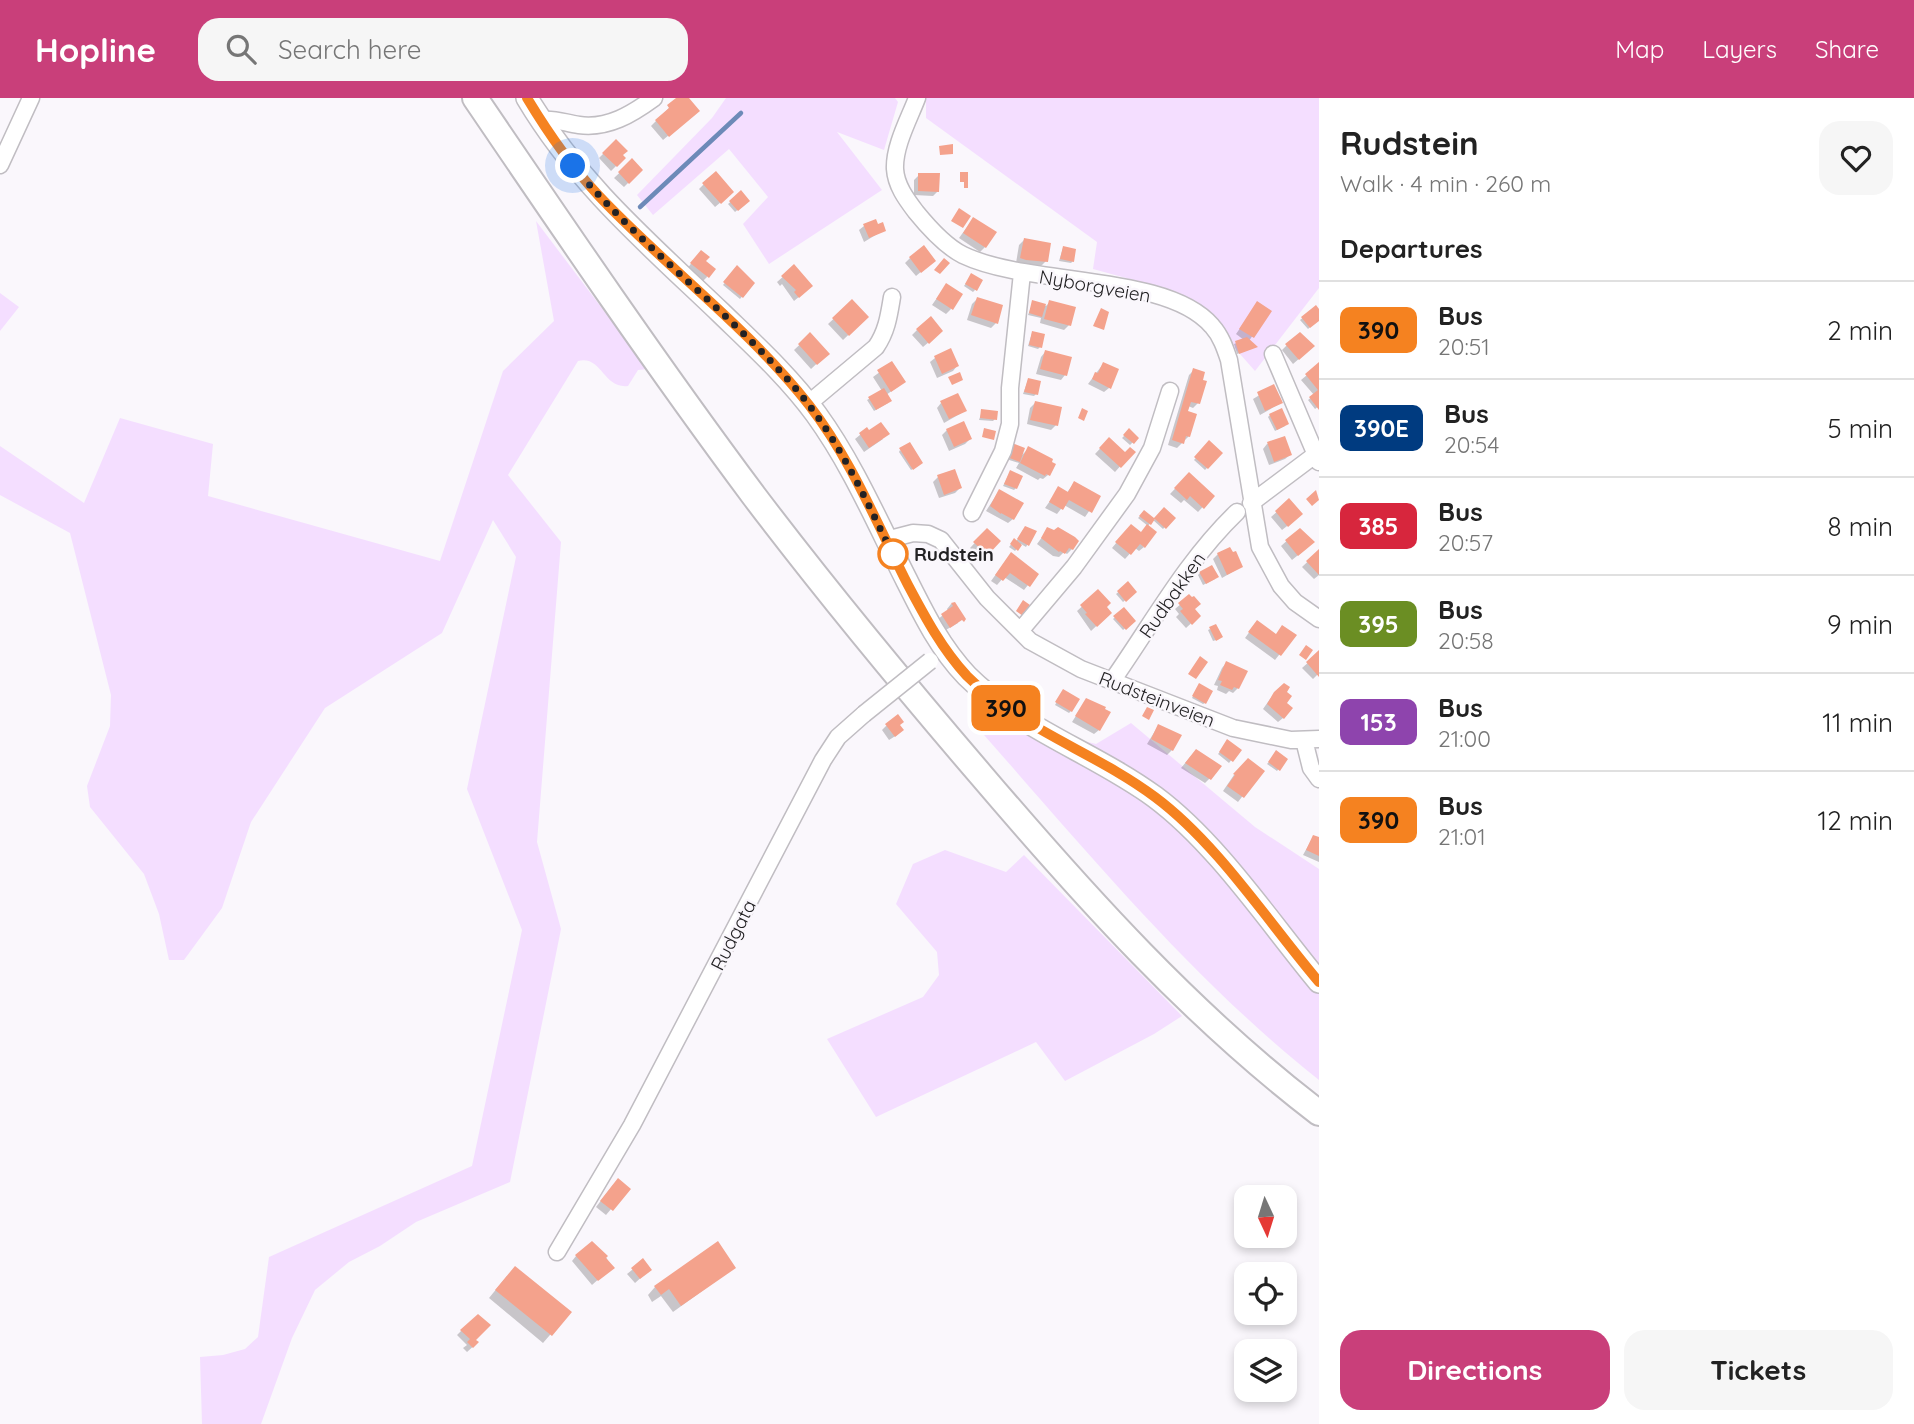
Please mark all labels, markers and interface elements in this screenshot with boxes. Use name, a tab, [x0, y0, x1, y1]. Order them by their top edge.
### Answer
search box	[198, 18, 688, 81]
text: Hopline	[35, 29, 156, 70]
icon: search	[222, 30, 260, 68]
text: Search here	[278, 33, 421, 66]
text: Map	[1615, 34, 1664, 64]
text: Layers	[1702, 34, 1777, 64]
text: Share	[1815, 34, 1879, 64]
button: heart	[1819, 121, 1893, 195]
text: Rudstein	[1340, 122, 1479, 163]
your location	[555, 148, 590, 183]
text: Walk · 4 min · 260 m	[1340, 169, 1551, 198]
text: Departures	[1340, 232, 1483, 265]
street label: Nyborgveien	[1037, 264, 1153, 308]
text: Bus	[1438, 299, 1483, 332]
text: 2 min	[1827, 314, 1893, 347]
text: 390	[1358, 315, 1399, 345]
text: 20:51	[1438, 332, 1490, 361]
text: Bus	[1444, 397, 1489, 430]
text: 5 min	[1827, 412, 1893, 445]
text: 390E	[1354, 413, 1409, 443]
text: 20:54	[1444, 430, 1499, 459]
text: Bus	[1438, 495, 1483, 528]
text: 8 min	[1828, 510, 1893, 543]
text: 385	[1359, 511, 1398, 541]
text: 20:57	[1438, 528, 1493, 557]
marker: Rudstein	[878, 539, 908, 569]
place label: Rudstein	[914, 542, 994, 566]
street label: Rudbakken	[1134, 547, 1210, 643]
text: Bus	[1438, 593, 1483, 626]
text: 9 min	[1827, 608, 1893, 641]
text: 395	[1358, 609, 1399, 639]
text: 20:58	[1438, 626, 1494, 655]
street label: Rudsteinveien	[1096, 666, 1218, 732]
line badge: 390	[966, 685, 1046, 731]
text: Bus	[1438, 691, 1483, 724]
text: 390	[985, 693, 1027, 723]
text: 11 min	[1822, 706, 1893, 739]
text: 153	[1360, 707, 1397, 737]
text: 21:00	[1438, 724, 1491, 753]
text: Bus	[1438, 789, 1483, 822]
text: 12 min	[1818, 804, 1893, 837]
text: 390	[1358, 805, 1399, 835]
text: 21:01	[1438, 822, 1486, 851]
street label: Rudgata	[705, 896, 761, 974]
north arrow	[1234, 1185, 1297, 1248]
map controls	[1234, 1185, 1297, 1402]
button: locate	[1234, 1262, 1297, 1325]
button: Directions	[1340, 1330, 1610, 1410]
button: Tickets	[1624, 1330, 1893, 1410]
button: layers	[1234, 1339, 1297, 1402]

